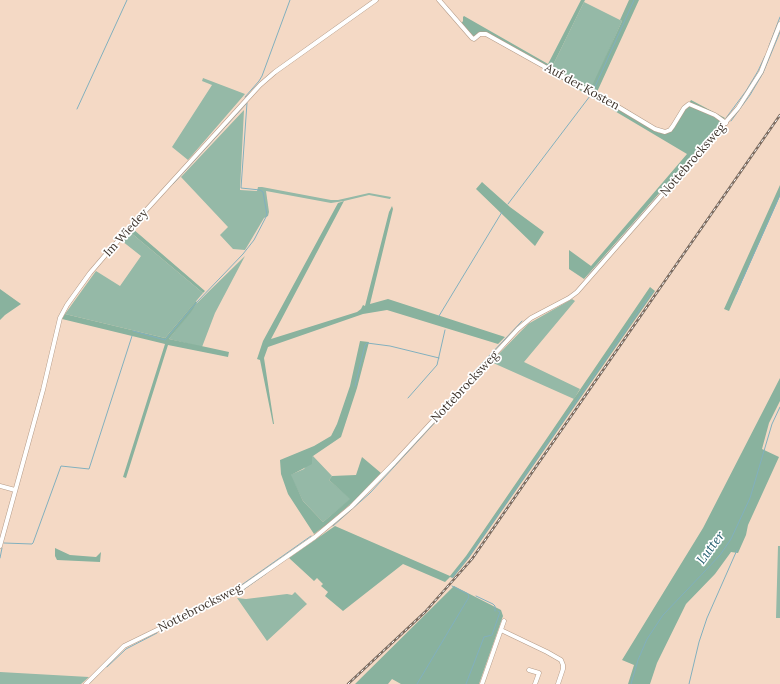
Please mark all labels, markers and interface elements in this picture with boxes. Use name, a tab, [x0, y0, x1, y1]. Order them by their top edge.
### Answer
street label: Auf der Kosten	[542, 61, 622, 113]
street label: Nottebrocksweg	[657, 121, 729, 199]
street label: Im Wiedey	[101, 206, 151, 260]
street label: Nottebrocksweg	[428, 348, 502, 426]
water label: Lutter	[694, 529, 728, 567]
street label: Nottebrocksweg	[156, 581, 244, 635]

